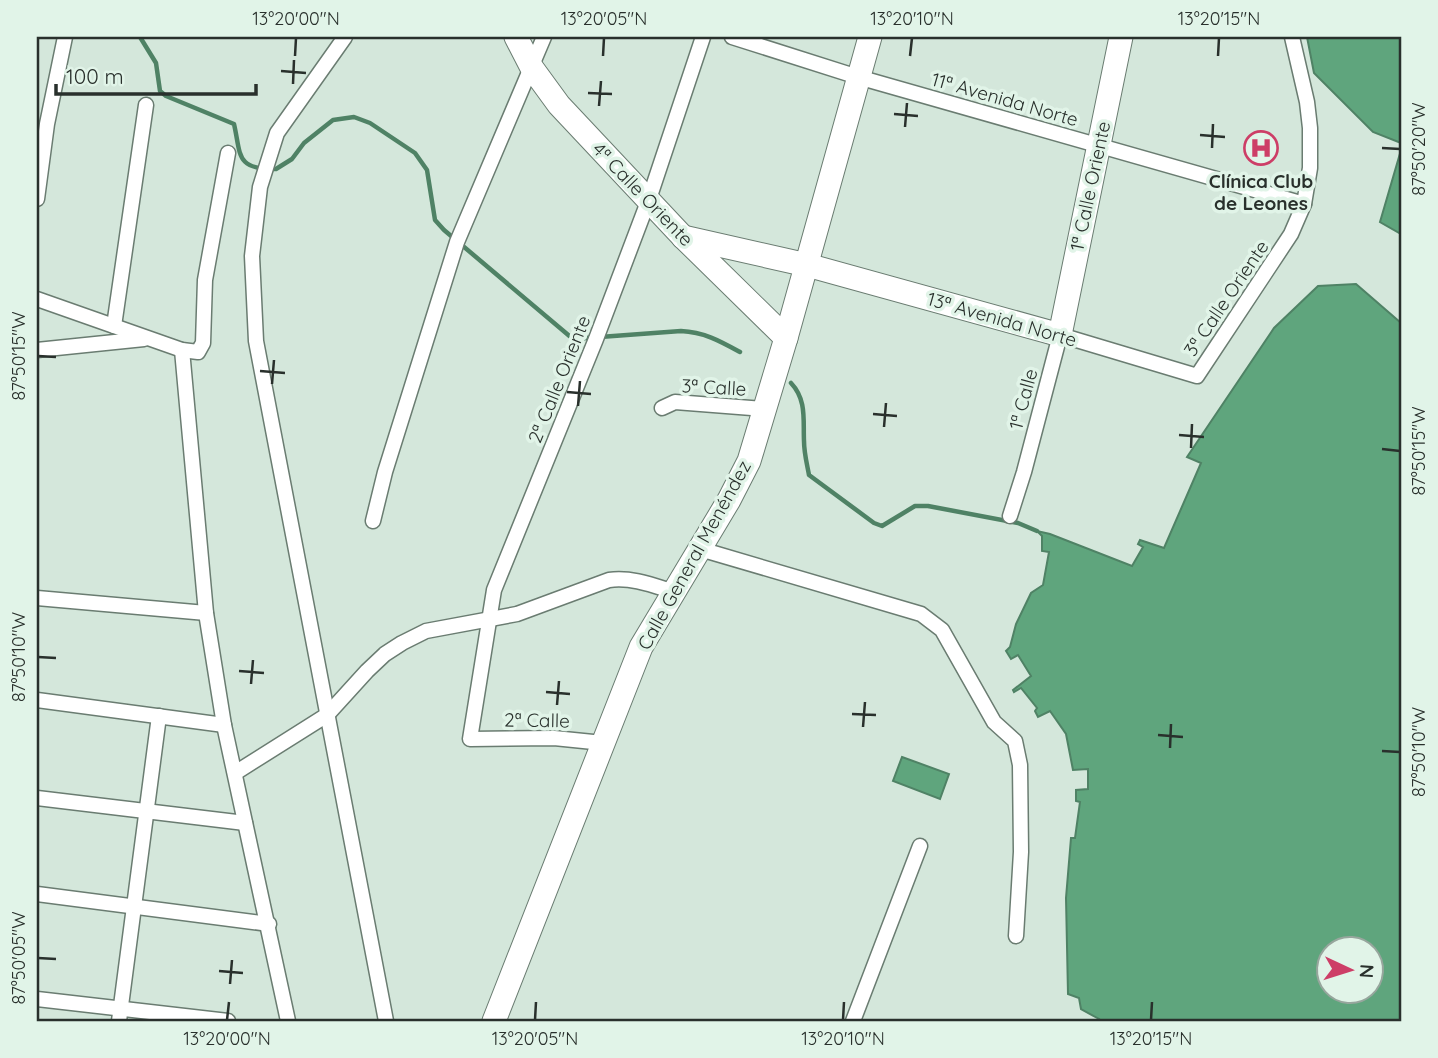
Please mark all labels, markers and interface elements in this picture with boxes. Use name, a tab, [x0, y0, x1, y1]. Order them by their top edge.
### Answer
text: 13°20'00"N	[252, 7, 340, 30]
text: 13°20'05"N	[561, 7, 647, 30]
text: 13°20'10"N	[870, 7, 954, 30]
text: 13°20'15"N	[1178, 7, 1260, 30]
scale bar	[56, 52, 256, 96]
text: 100 m	[66, 63, 124, 89]
street label: 11ª Avenida Norte	[929, 67, 1081, 131]
text: 87°50'20"W	[1407, 102, 1430, 196]
street label: 1ª Calle Oriente	[1065, 119, 1115, 253]
hospital icon: Clínica Club de Leones	[1242, 129, 1280, 167]
street label: 4ª Calle Oriente	[587, 137, 699, 251]
place label: Clínica Club de Leones	[1209, 169, 1313, 215]
street label: 3ª Calle Oriente	[1178, 235, 1274, 361]
street label: 13ª Avenida Norte	[925, 286, 1079, 352]
text: 87°50'15"W	[7, 311, 30, 401]
street label: 2ª Calle Oriente	[522, 312, 596, 446]
street label: 1ª Calle	[1003, 366, 1043, 432]
street label: 3ª Calle	[681, 373, 747, 401]
text: 87°50'15"W	[1407, 406, 1430, 496]
street label: Calle General Menéndez	[632, 456, 756, 654]
text: 87°50'10"W	[7, 612, 30, 702]
street label: 2ª Calle	[504, 707, 570, 733]
text: 87°50'10"W	[1407, 707, 1430, 797]
text: 87°50'05"W	[7, 911, 30, 1005]
north arrow	[1316, 936, 1386, 1006]
text: N	[1355, 963, 1379, 979]
text: 13°20'00"N	[183, 1027, 271, 1050]
text: 13°20'05"N	[492, 1027, 578, 1050]
text: 13°20'10"N	[801, 1027, 885, 1050]
text: 13°20'15"N	[1110, 1027, 1192, 1050]

